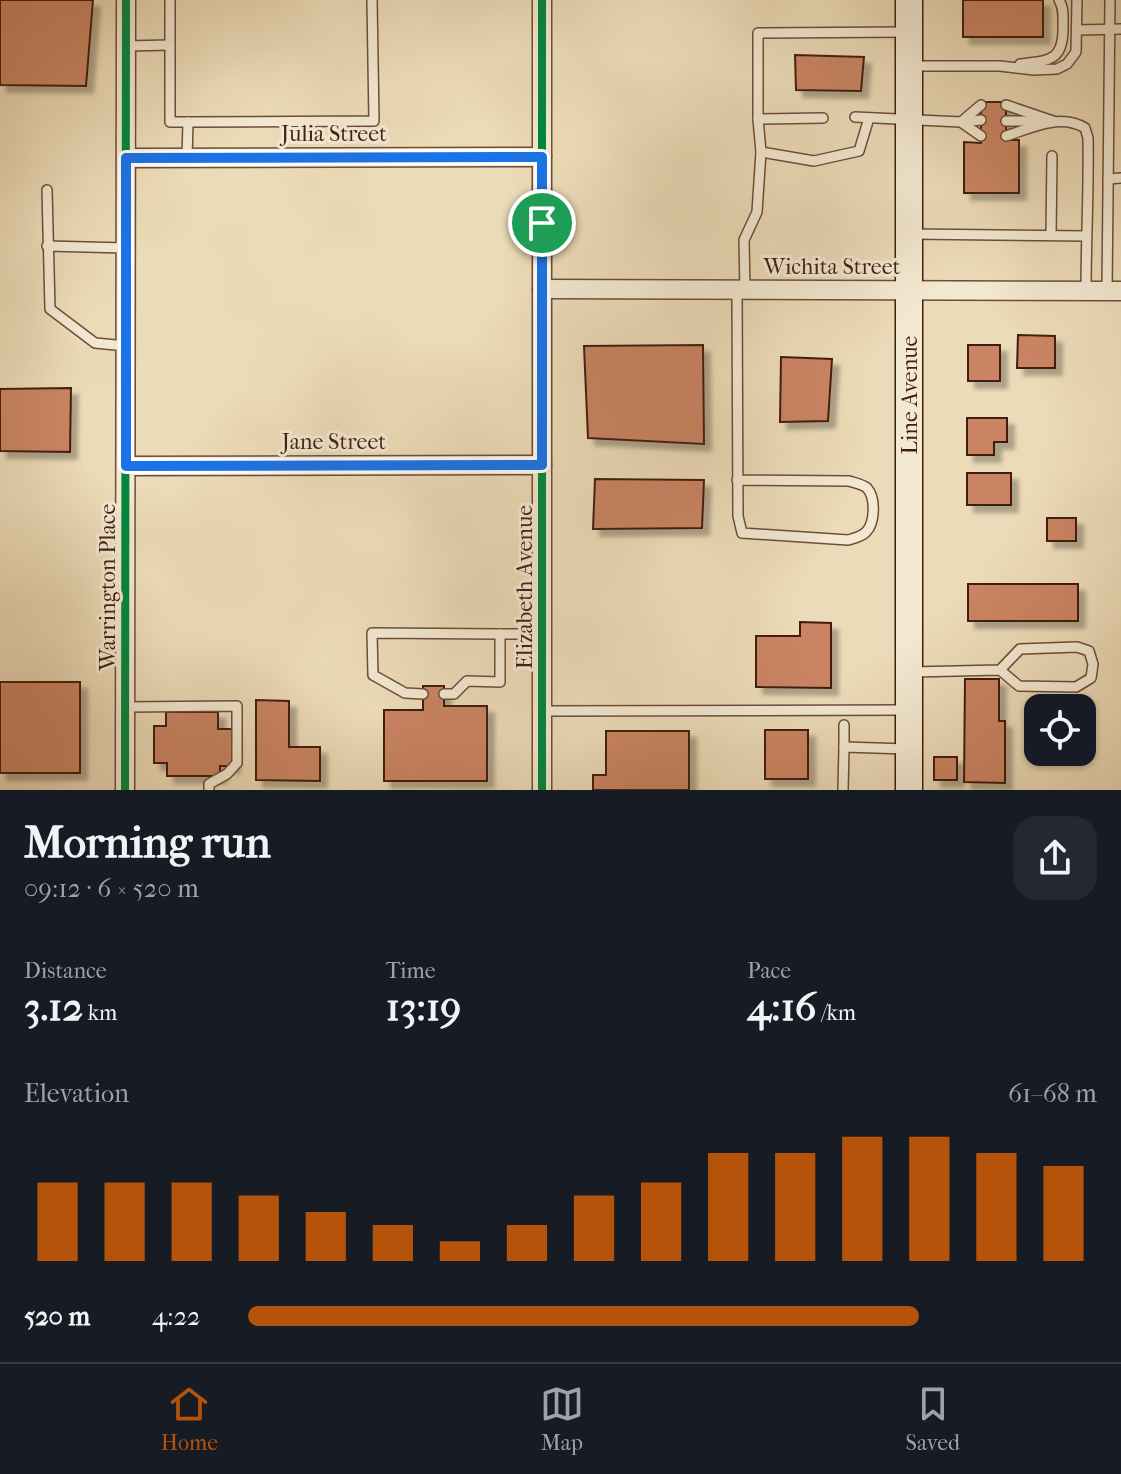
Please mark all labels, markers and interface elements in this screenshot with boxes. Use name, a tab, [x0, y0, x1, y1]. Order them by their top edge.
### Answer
street label: Julia Street	[279, 121, 387, 147]
pin	[508, 189, 576, 257]
icon: arrive	[520, 201, 564, 245]
street label: Wichita Street	[763, 254, 901, 280]
street label: Line Avenue	[897, 335, 923, 455]
street label: Jane Street	[280, 429, 386, 455]
street label: Warrington Place	[95, 503, 121, 671]
street label: Elizabeth Avenue	[512, 505, 538, 669]
map controls	[1024, 694, 1096, 766]
button: locate	[1024, 694, 1096, 766]
button: share	[1013, 816, 1097, 900]
text: Morning run	[24, 817, 271, 868]
text: 09:12 · 6 × 520 m	[24, 873, 199, 904]
text: Distance	[24, 958, 107, 984]
text: Time	[386, 958, 436, 984]
text: Pace	[747, 958, 791, 984]
text: 3.12	[24, 984, 83, 1030]
text: 13:19	[386, 984, 461, 1030]
text: 4:16	[747, 984, 816, 1030]
text: km	[83, 1000, 117, 1026]
text: /km	[816, 1000, 856, 1026]
text: Elevation	[24, 1078, 129, 1109]
text: 61–68 m	[1008, 1078, 1097, 1109]
text: 520 m	[24, 1301, 90, 1332]
text: 4:22	[152, 1301, 200, 1332]
tab: Home	[161, 1382, 218, 1456]
tab: Map	[540, 1382, 584, 1456]
tab: Saved	[906, 1382, 960, 1456]

